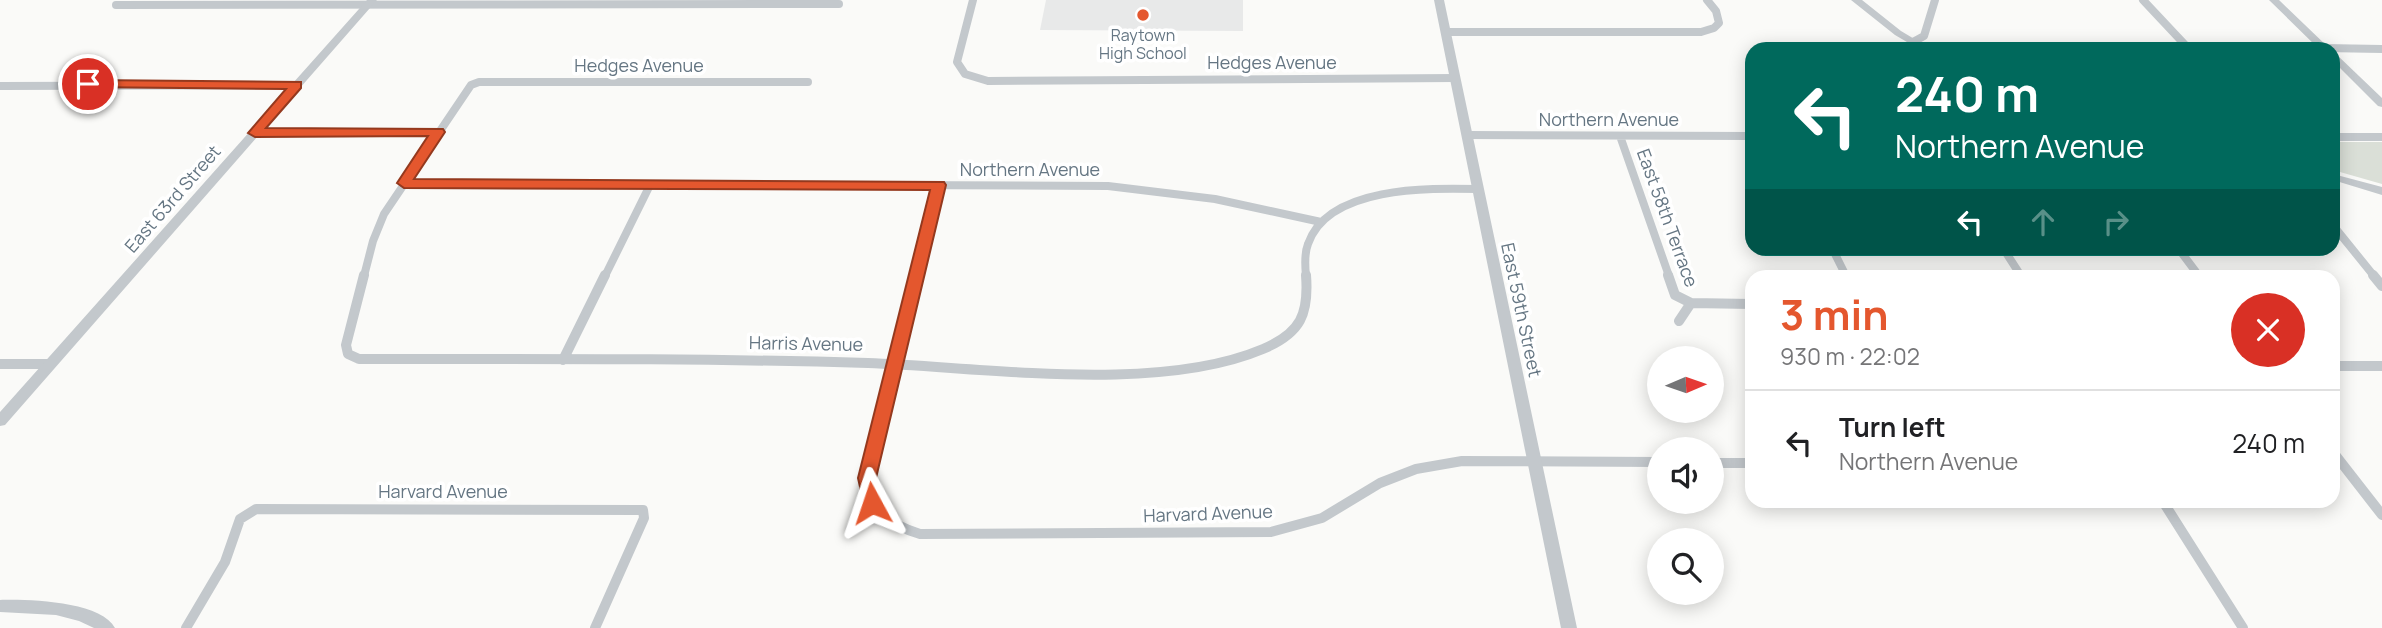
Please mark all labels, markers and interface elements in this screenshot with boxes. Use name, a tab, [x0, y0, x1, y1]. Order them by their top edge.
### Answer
marker: Raytown High School	[1135, 7, 1151, 23]
place label: Raytown High School	[1099, 24, 1187, 64]
street label: Hedges Avenue	[1207, 50, 1337, 74]
street label: Hedges Avenue	[574, 53, 704, 77]
pin	[58, 54, 118, 114]
text: 240 m	[1895, 60, 2039, 127]
icon: arrive	[69, 65, 107, 103]
icon: left	[1780, 70, 1871, 161]
street label: Northern Avenue	[1539, 107, 1679, 131]
text: Northern Avenue	[1895, 124, 2144, 168]
street label: East 63rd Street	[119, 139, 226, 257]
street label: East 58th Terrace	[1632, 145, 1704, 290]
street label: Northern Avenue	[960, 157, 1100, 181]
icon: left	[1951, 203, 1989, 241]
icon: ahead	[2024, 203, 2062, 241]
icon: right	[2097, 203, 2135, 241]
street label: East 59th Street	[1496, 241, 1548, 379]
text: 3 min	[1780, 285, 1889, 343]
button: close	[2231, 293, 2305, 367]
street label: Harris Avenue	[749, 330, 863, 356]
text: 930 m · 22:02	[1780, 340, 1920, 372]
north arrow	[1647, 346, 1724, 424]
map controls	[1647, 346, 1724, 605]
text: Turn left	[1839, 409, 1946, 445]
icon: left	[1780, 424, 1818, 462]
text: 240 m	[2232, 425, 2305, 461]
button: sound	[1647, 437, 1724, 514]
text: Northern Avenue	[1839, 445, 2018, 477]
position arrow	[835, 466, 909, 540]
street label: Harvard Avenue	[378, 479, 508, 503]
street label: Harvard Avenue	[1143, 499, 1273, 527]
button: search	[1647, 528, 1724, 605]

